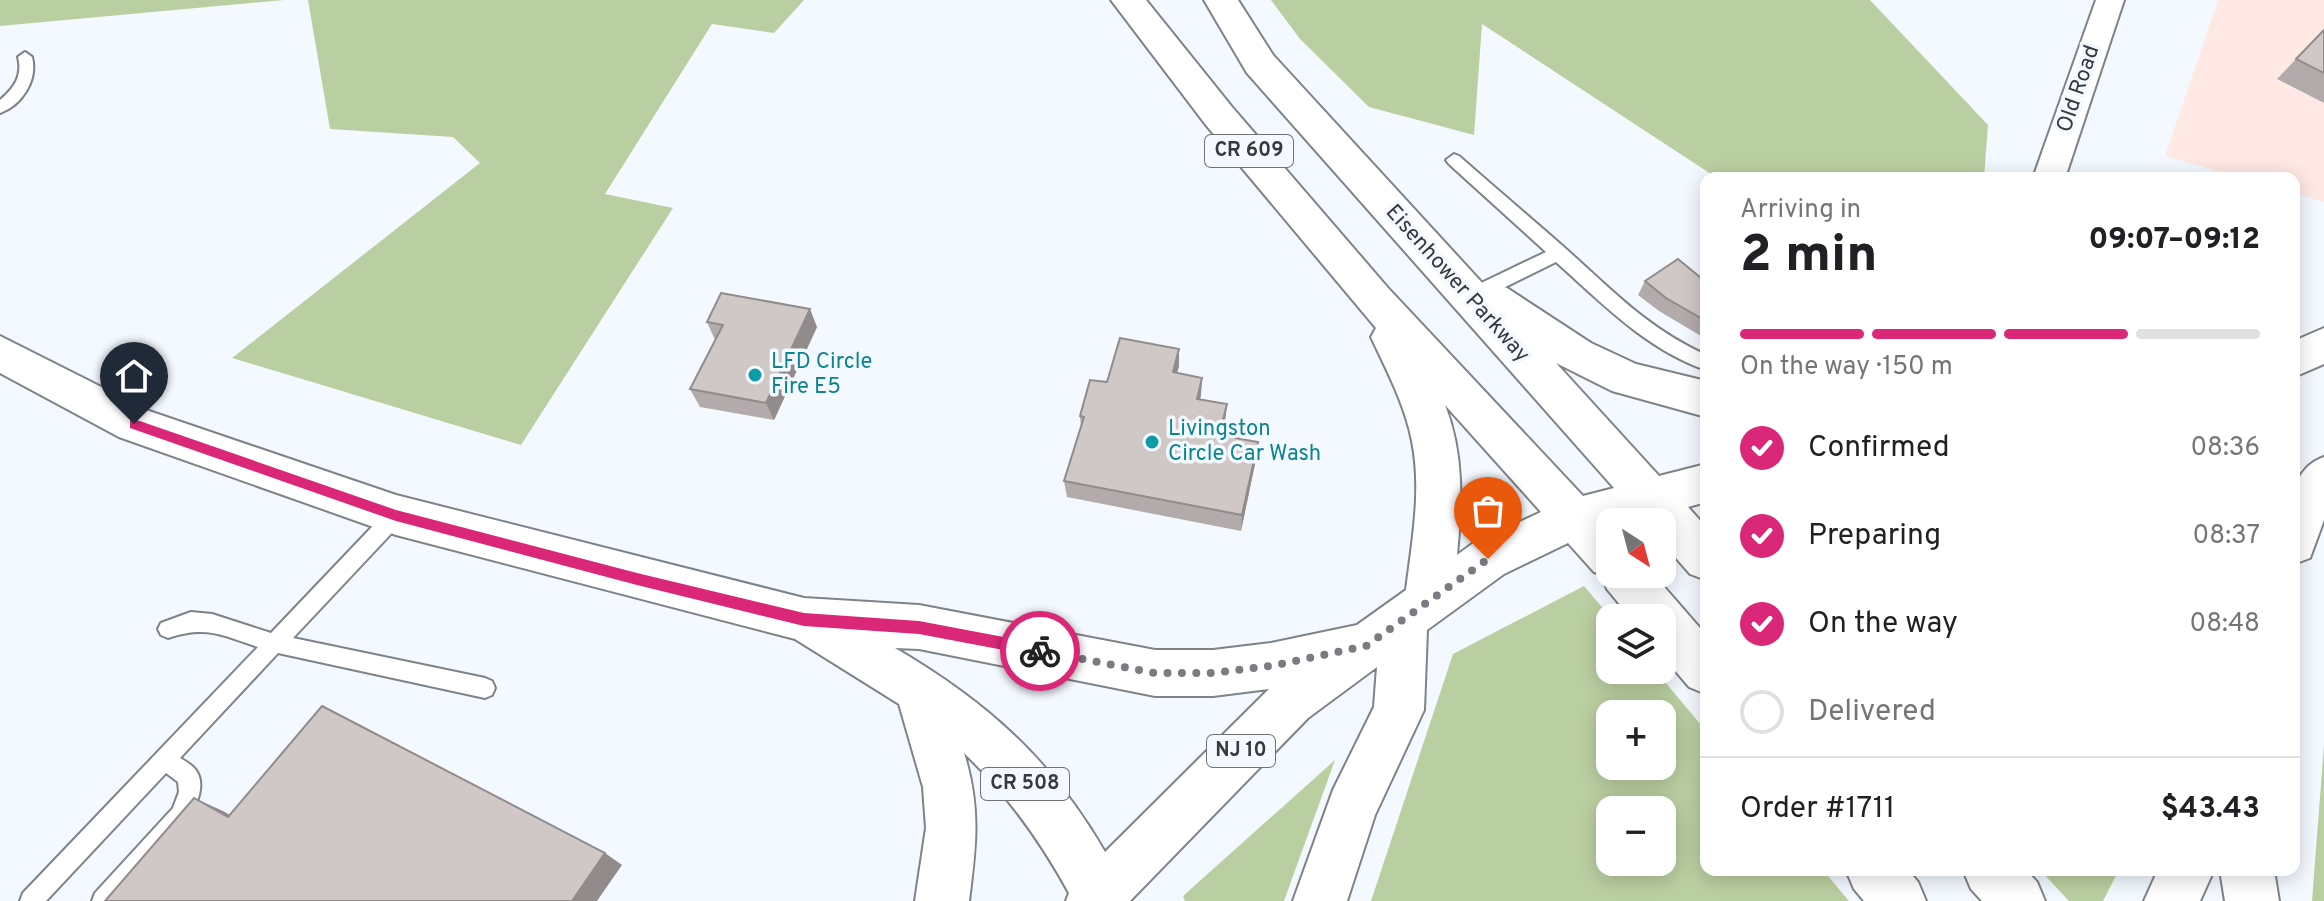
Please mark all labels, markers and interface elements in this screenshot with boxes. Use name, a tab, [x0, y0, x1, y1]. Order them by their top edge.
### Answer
street label: Old Road	[2052, 42, 2106, 136]
road number: CR 609	[1205, 135, 1293, 167]
text: Arriving in	[1740, 194, 1861, 227]
street label: Eisenhower Parkway	[1379, 199, 1535, 369]
text: 09:07–09:12	[2088, 222, 2260, 259]
text: 2 min	[1740, 224, 1878, 290]
pin	[100, 342, 168, 424]
place label: LFD Circle Fire E5	[771, 349, 872, 401]
text: On the way · 150 m	[1740, 351, 1953, 384]
icon: home	[112, 354, 156, 398]
marker: LFD Circle Fire E5	[746, 366, 764, 384]
place label: Livingston Circle Car Wash	[1168, 416, 1321, 468]
icon: check	[1740, 426, 1784, 470]
text: Confirmed	[1808, 430, 1950, 467]
text: 08:36	[2190, 432, 2260, 465]
marker: Livingston Circle Car Wash	[1143, 433, 1161, 451]
pin	[1454, 477, 1522, 559]
icon: bag	[1466, 489, 1510, 533]
north arrow	[1596, 508, 1676, 588]
map controls	[1596, 508, 1676, 876]
icon: check	[1740, 514, 1784, 558]
text: Preparing	[1808, 518, 1941, 555]
text: 08:37	[2193, 520, 2260, 553]
icon: check	[1740, 602, 1784, 646]
button: layers	[1596, 604, 1676, 684]
text: On the way	[1808, 606, 1958, 643]
text: 08:48	[2190, 608, 2260, 641]
courier	[1000, 611, 1080, 691]
icon: bike	[1018, 629, 1062, 673]
text: Delivered	[1808, 694, 1936, 731]
button: +	[1596, 700, 1676, 780]
road number: NJ 10	[1207, 735, 1275, 767]
road number: CR 508	[981, 768, 1069, 800]
text: Order #1711	[1740, 791, 1895, 828]
text: $43.43	[2161, 791, 2260, 828]
button: −	[1596, 796, 1676, 876]

